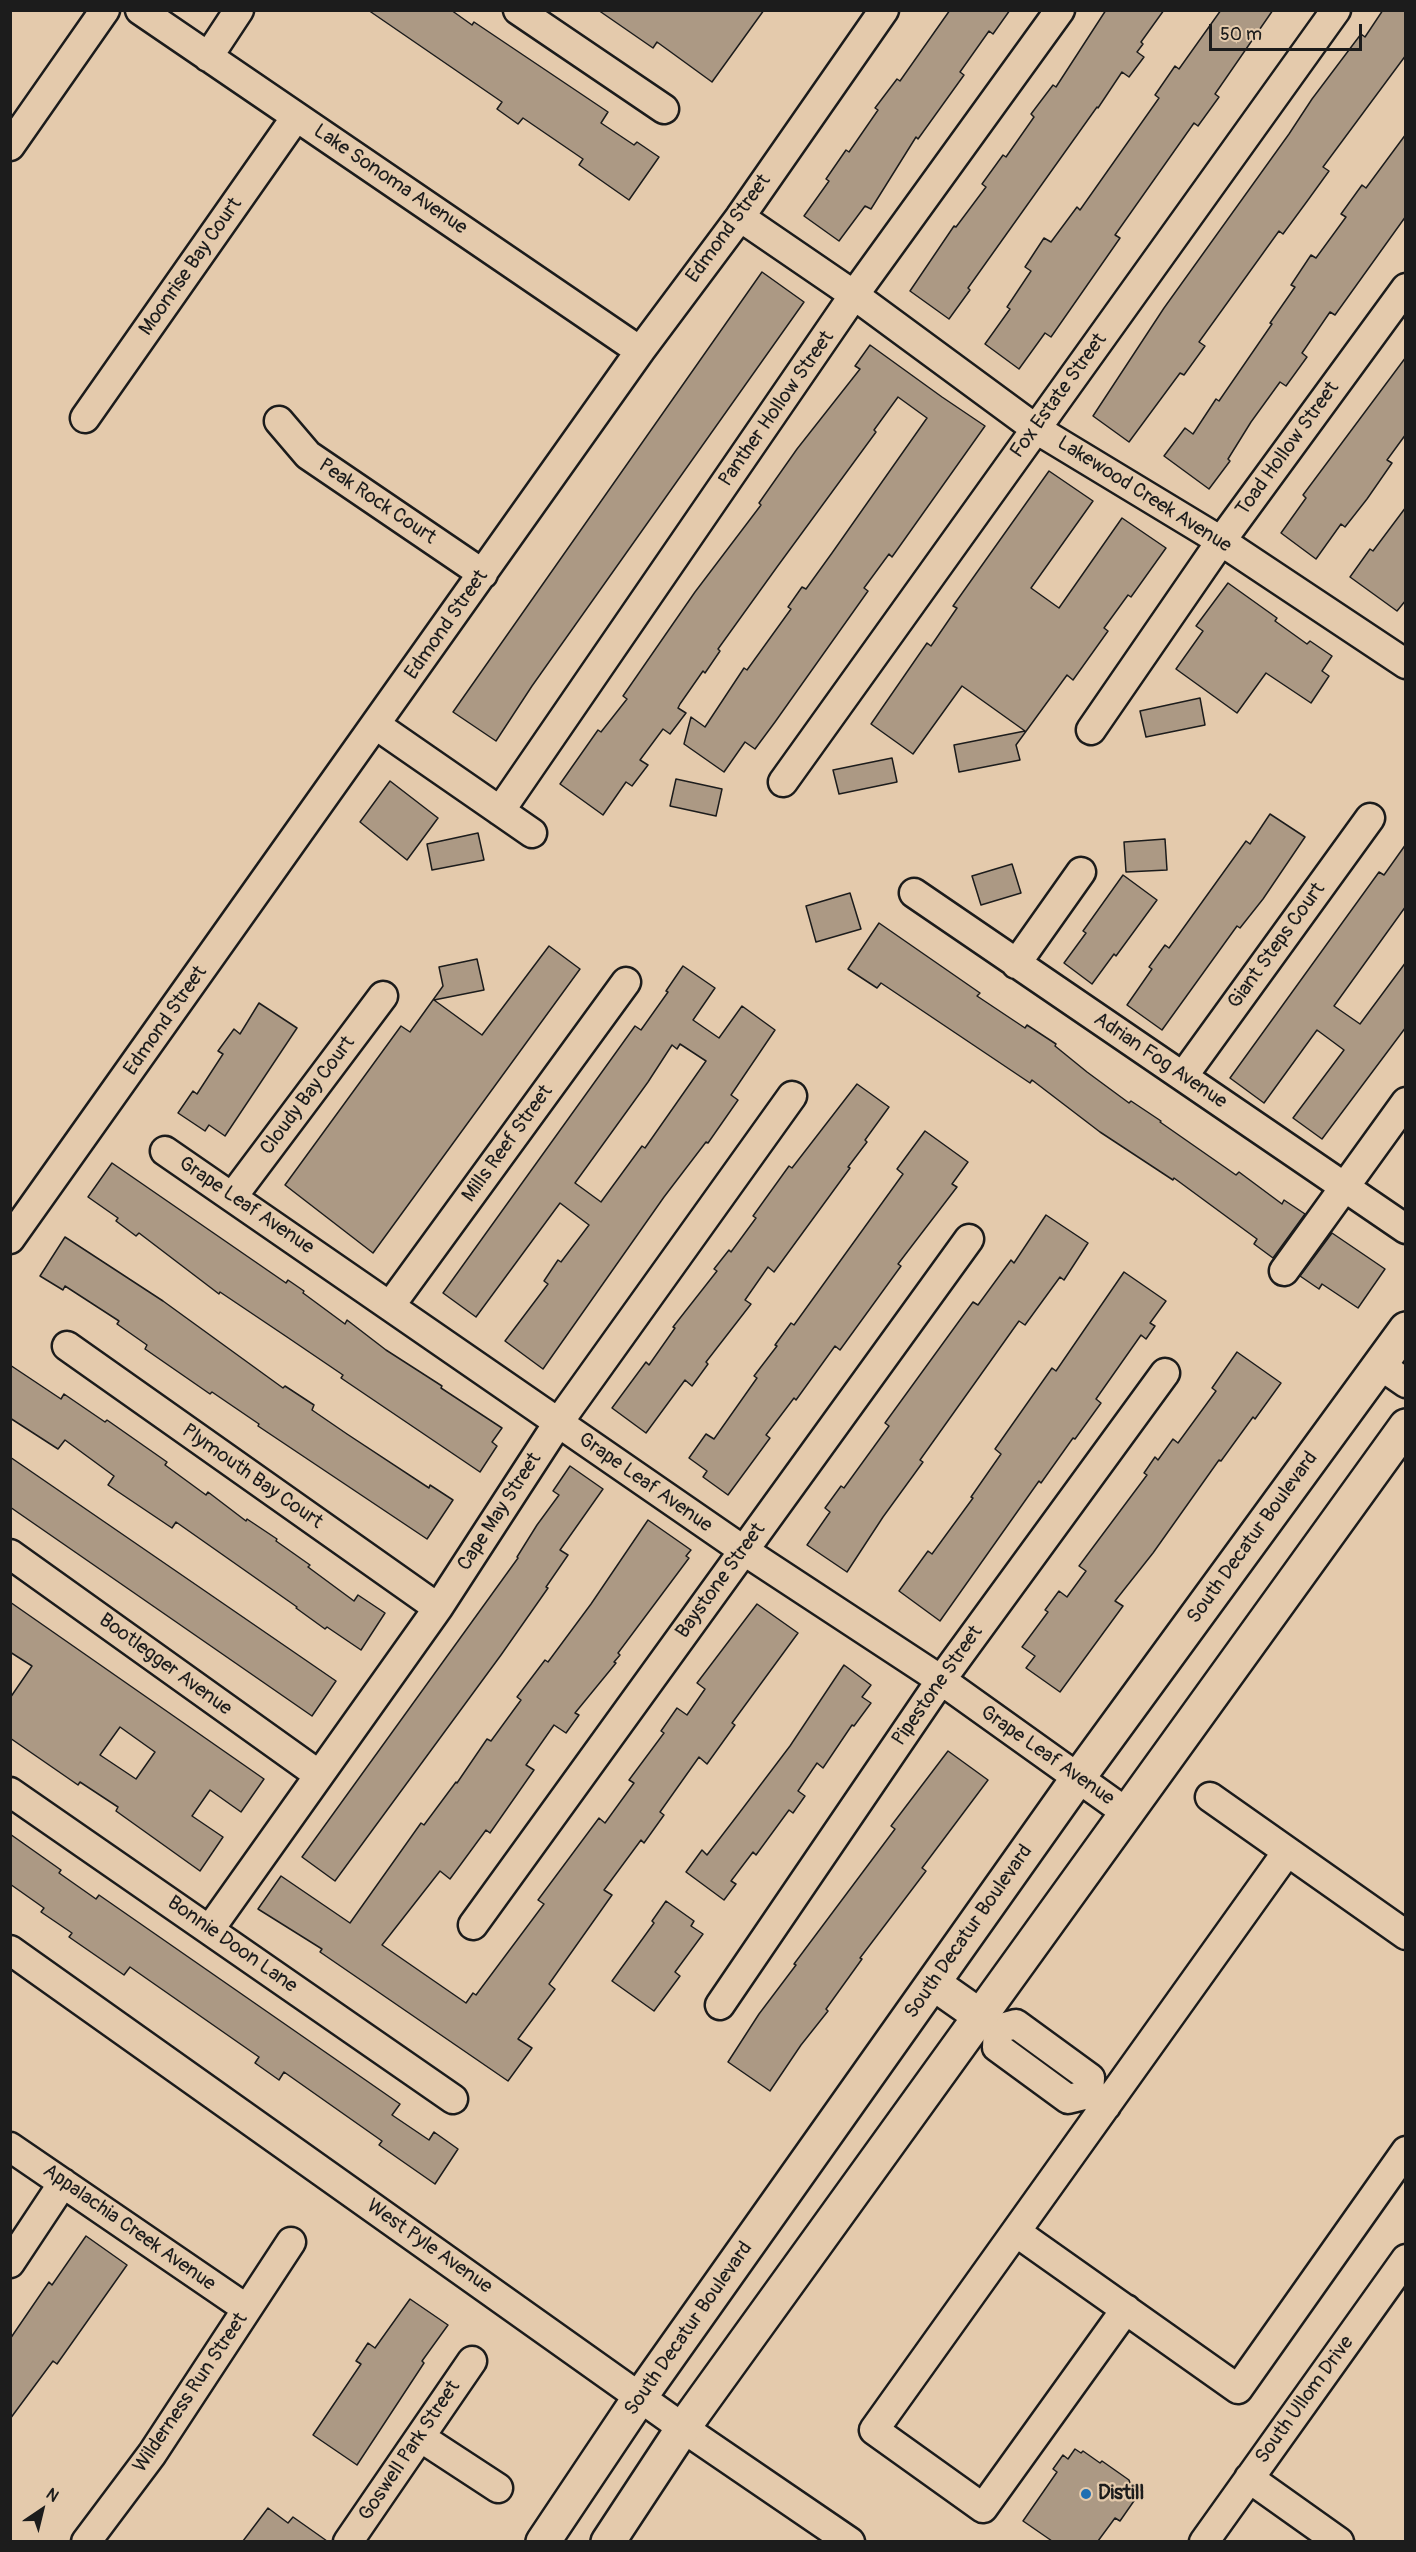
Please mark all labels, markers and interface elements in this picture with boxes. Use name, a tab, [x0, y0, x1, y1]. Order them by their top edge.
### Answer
scale bar	[1212, 12, 1365, 50]
text: 50 m	[1220, 23, 1262, 46]
street label: Lake Sonoma Avenue	[309, 120, 471, 240]
street label: Edmond Street	[682, 170, 776, 288]
street label: Moonrise Bay Court	[135, 193, 247, 341]
street label: Panther Hollow Street	[714, 327, 840, 491]
street label: Fox Estate Street	[1006, 329, 1112, 463]
street label: Toad Hollow Street	[1231, 377, 1345, 521]
street label: Lakewood Creek Avenue	[1052, 432, 1236, 558]
street label: Peak Rock Court	[314, 454, 440, 550]
street label: Edmond Street	[400, 566, 494, 684]
street label: Giant Steps Court	[1223, 878, 1331, 1014]
street label: Edmond Street	[119, 962, 213, 1080]
street label: Adrian Fog Avenue	[1089, 1008, 1231, 1114]
street label: Cloudy Bay Court	[256, 1032, 360, 1160]
street label: Mills Reef Street	[458, 1081, 558, 1207]
street label: Grape Leaf Avenue	[174, 1152, 318, 1260]
street label: Plymouth Bay Court	[177, 1419, 327, 1535]
street label: Grape Leaf Avenue	[574, 1428, 716, 1538]
street label: South Decatur Boulevard	[1183, 1447, 1323, 1629]
street label: Cape May Street	[453, 1448, 547, 1576]
street label: Baystone Street	[671, 1519, 771, 1643]
street label: Bootlegger Avenue	[94, 1609, 236, 1721]
street label: Pipestone Street	[888, 1621, 988, 1751]
street label: Grape Leaf Avenue	[976, 1701, 1118, 1811]
street label: South Decatur Boulevard	[900, 1840, 1038, 2024]
street label: Bonnie Doon Lane	[162, 1891, 302, 1999]
street label: Appalachia Creek Avenue	[38, 2159, 220, 2297]
street label: West Pyle Avenue	[361, 2195, 497, 2299]
street label: South Decatur Boulevard	[620, 2237, 758, 2421]
street label: Wilderness Run Street	[129, 2309, 253, 2477]
street label: South Ullom Drive	[1251, 2331, 1359, 2469]
street label: Goswell Park Street	[354, 2376, 466, 2526]
north arrow	[12, 2480, 72, 2540]
place label: Distill	[1098, 2482, 1144, 2506]
text: N	[42, 2484, 62, 2507]
marker: Distill	[1079, 2487, 1093, 2501]

